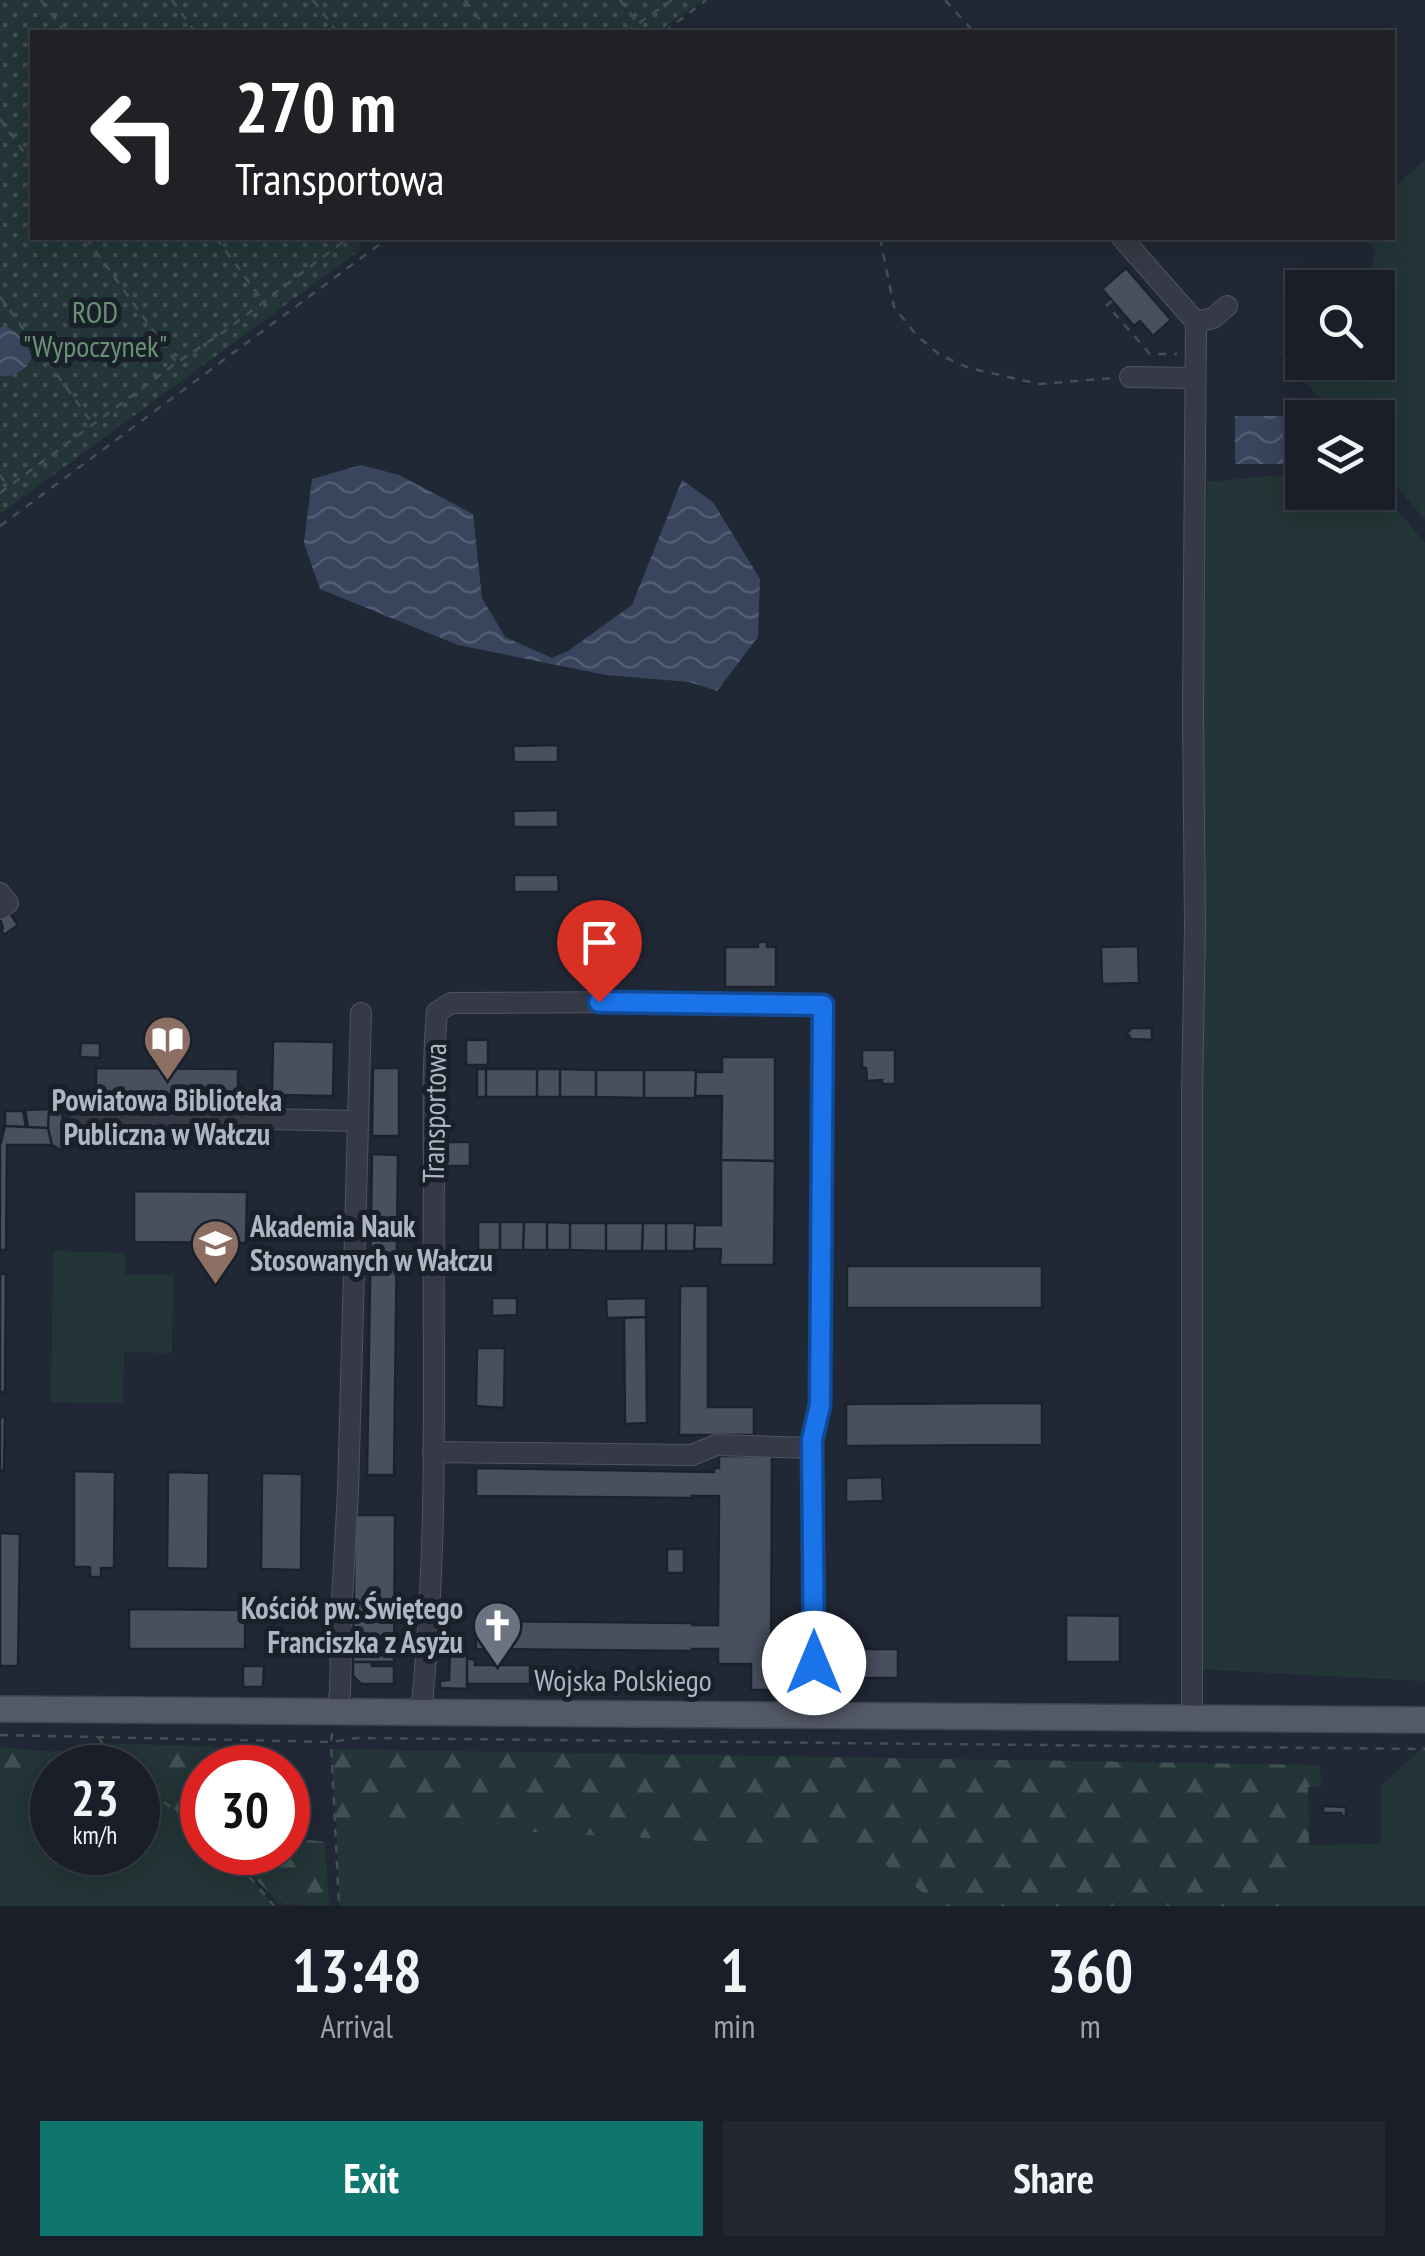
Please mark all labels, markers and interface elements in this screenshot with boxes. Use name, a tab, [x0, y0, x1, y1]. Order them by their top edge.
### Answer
text: 270 m	[235, 61, 396, 151]
icon: left	[70, 70, 200, 200]
text: Transportowa	[235, 149, 445, 207]
map controls	[1285, 270, 1395, 510]
button: search	[1285, 270, 1395, 380]
park label: ROD "Wypoczynek"	[23, 292, 167, 365]
button: layers	[1285, 400, 1395, 510]
pin	[557, 900, 642, 1003]
icon: arrive	[572, 915, 627, 970]
library icon: Powiatowa Biblioteka Publiczna w Wałczu	[141, 1014, 193, 1082]
street label: Transportowa	[413, 1043, 454, 1183]
place label: Powiatowa Biblioteka Publiczna w Wałczu	[52, 1080, 282, 1153]
place label: Akademia Nauk Stosowanych w Wałczu	[249, 1206, 493, 1279]
school or university icon: Akademia Nauk Stosowanych w Wałczu	[189, 1218, 241, 1286]
place label: Kościół pw. Świętego Franciszka z Asyżu	[241, 1588, 463, 1661]
church icon: Kościół pw. Świętego Franciszka z Asyżu	[472, 1600, 524, 1668]
position arrow	[762, 1611, 866, 1715]
street label: Wojska Polskiego	[534, 1660, 712, 1699]
speed limit sign: 30	[180, 1745, 310, 1875]
text: 23	[71, 1765, 119, 1830]
text: km/h	[73, 1819, 117, 1851]
text: 13:48	[292, 1931, 422, 2009]
text: 1	[720, 1931, 749, 2009]
text: 360	[1047, 1931, 1133, 2009]
text: Arrival	[321, 2005, 393, 2047]
text: min	[713, 2005, 755, 2047]
text: m	[1080, 2005, 1101, 2047]
button: Exit	[40, 2121, 703, 2236]
button: Share	[723, 2121, 1385, 2236]

